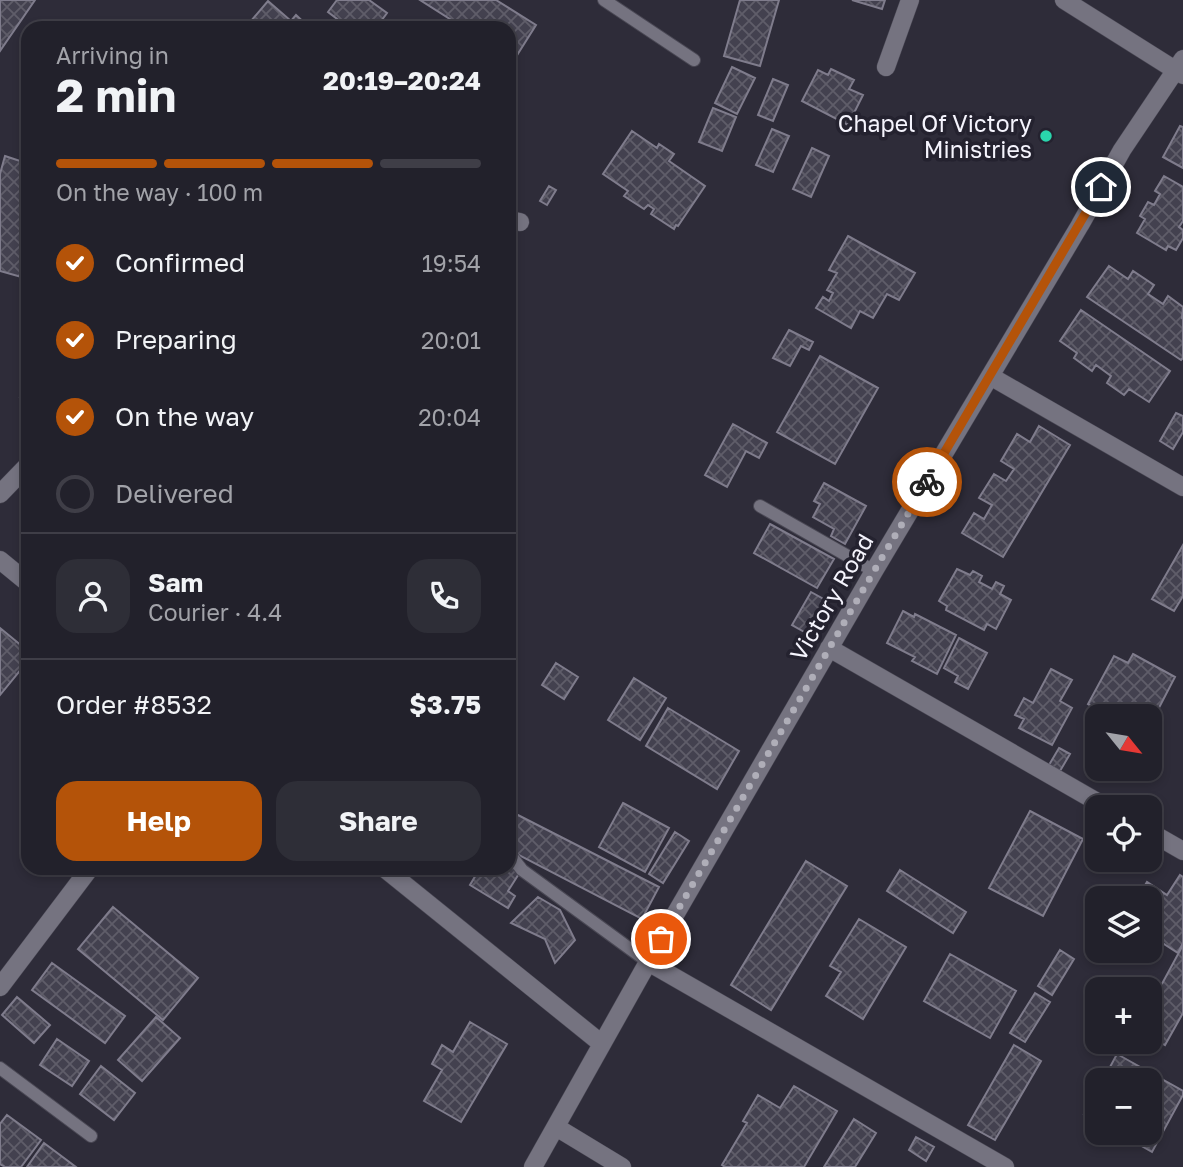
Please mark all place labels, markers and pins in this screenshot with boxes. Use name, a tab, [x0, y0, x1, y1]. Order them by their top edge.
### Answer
place label: Chapel Of Victory Ministries	[838, 109, 1032, 163]
marker: Chapel Of Victory Ministries	[1038, 128, 1054, 144]
pin	[1071, 157, 1131, 217]
pin	[631, 909, 691, 969]

